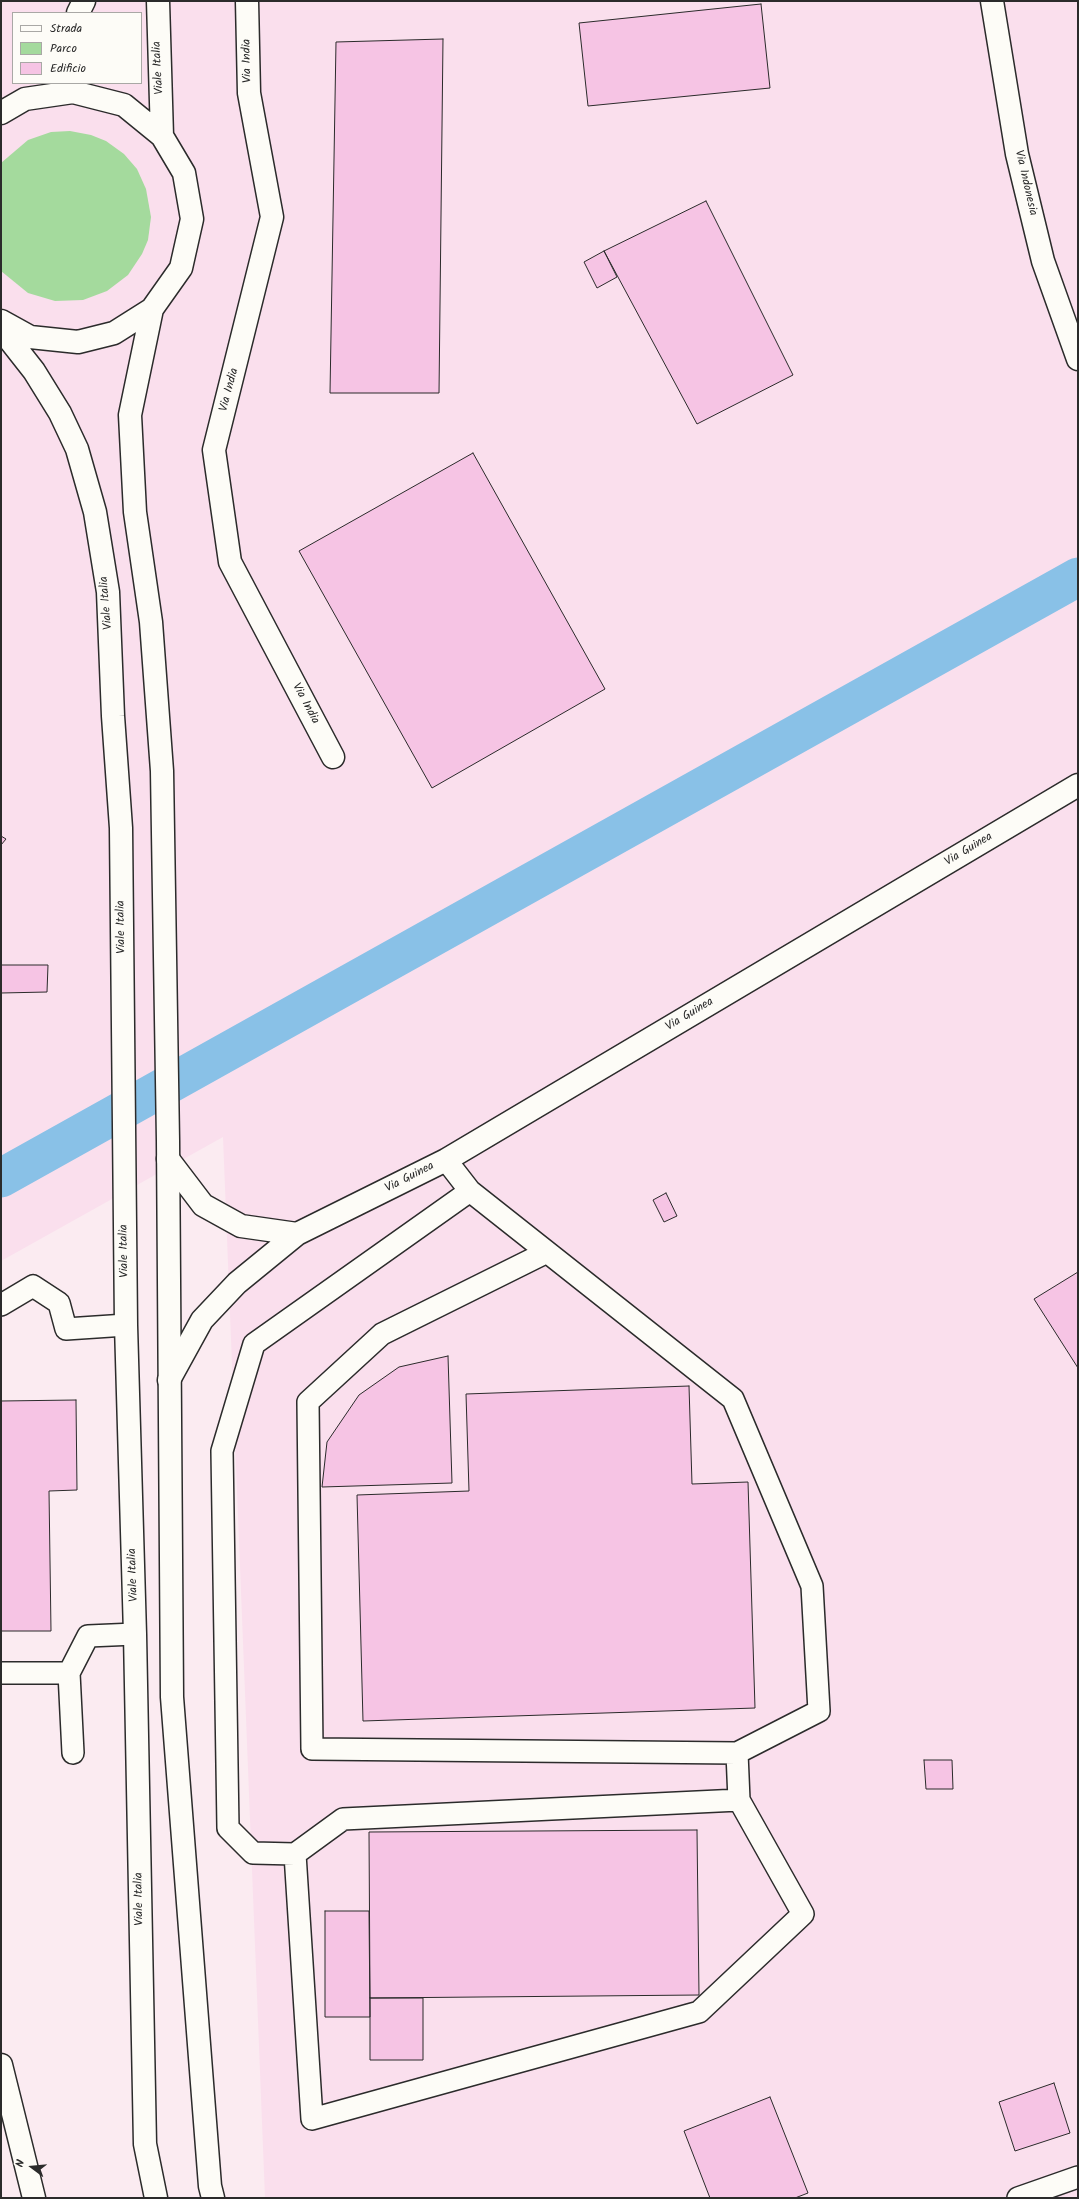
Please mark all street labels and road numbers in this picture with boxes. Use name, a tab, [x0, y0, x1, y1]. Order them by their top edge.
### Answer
street label: Via India	[240, 39, 256, 83]
street label: Viale Italia	[150, 41, 168, 95]
street label: Via Indonesia	[1010, 149, 1040, 217]
street label: Via India	[217, 367, 243, 413]
street label: Viale Italia	[97, 576, 117, 630]
street label: Via India	[288, 681, 322, 727]
street label: Via Guinea	[943, 830, 995, 870]
street label: Viale Italia	[114, 900, 130, 954]
street label: Via Guinea	[664, 995, 716, 1035]
street label: Via Guinea	[383, 1160, 437, 1196]
street label: Viale Italia	[117, 1224, 133, 1278]
street label: Viale Italia	[126, 1548, 142, 1602]
street label: Viale Italia	[132, 1872, 148, 1926]

